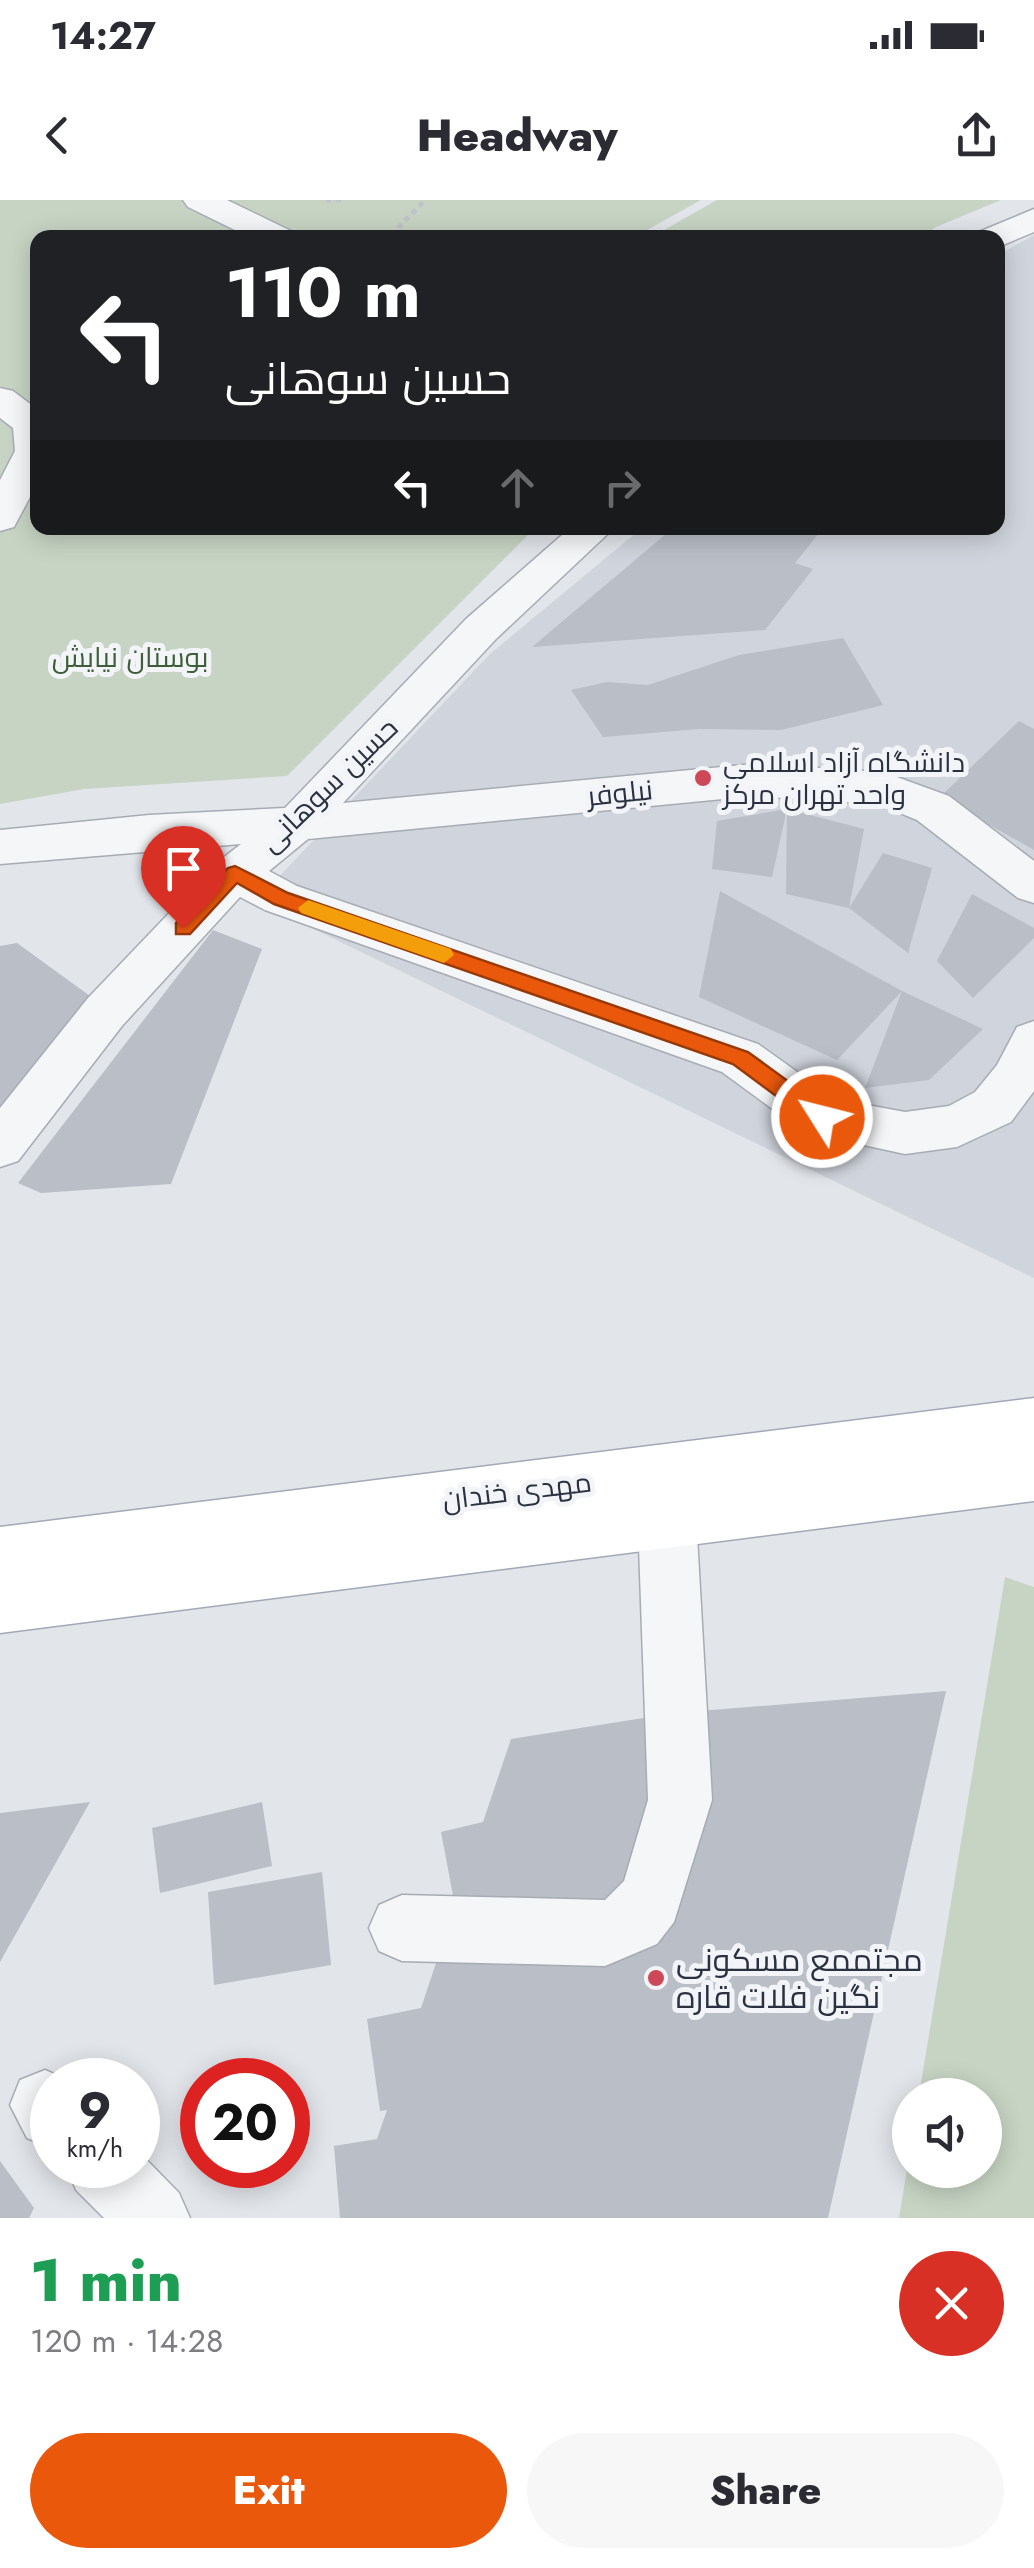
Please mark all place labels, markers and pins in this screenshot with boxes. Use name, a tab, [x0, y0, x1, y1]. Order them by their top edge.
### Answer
place label: دانشگاه آزاد اسلامی واحد تهران مرکز	[721, 742, 965, 815]
marker: دانشگاه آزاد اسلامی واحد تهران مرکز	[692, 767, 714, 789]
pin	[141, 826, 226, 929]
place label: مجتممع مسکونی نگین فلات قاره	[676, 1937, 923, 2020]
marker: مجتممع مسکونی نگین فلات قاره	[645, 1967, 667, 1989]

